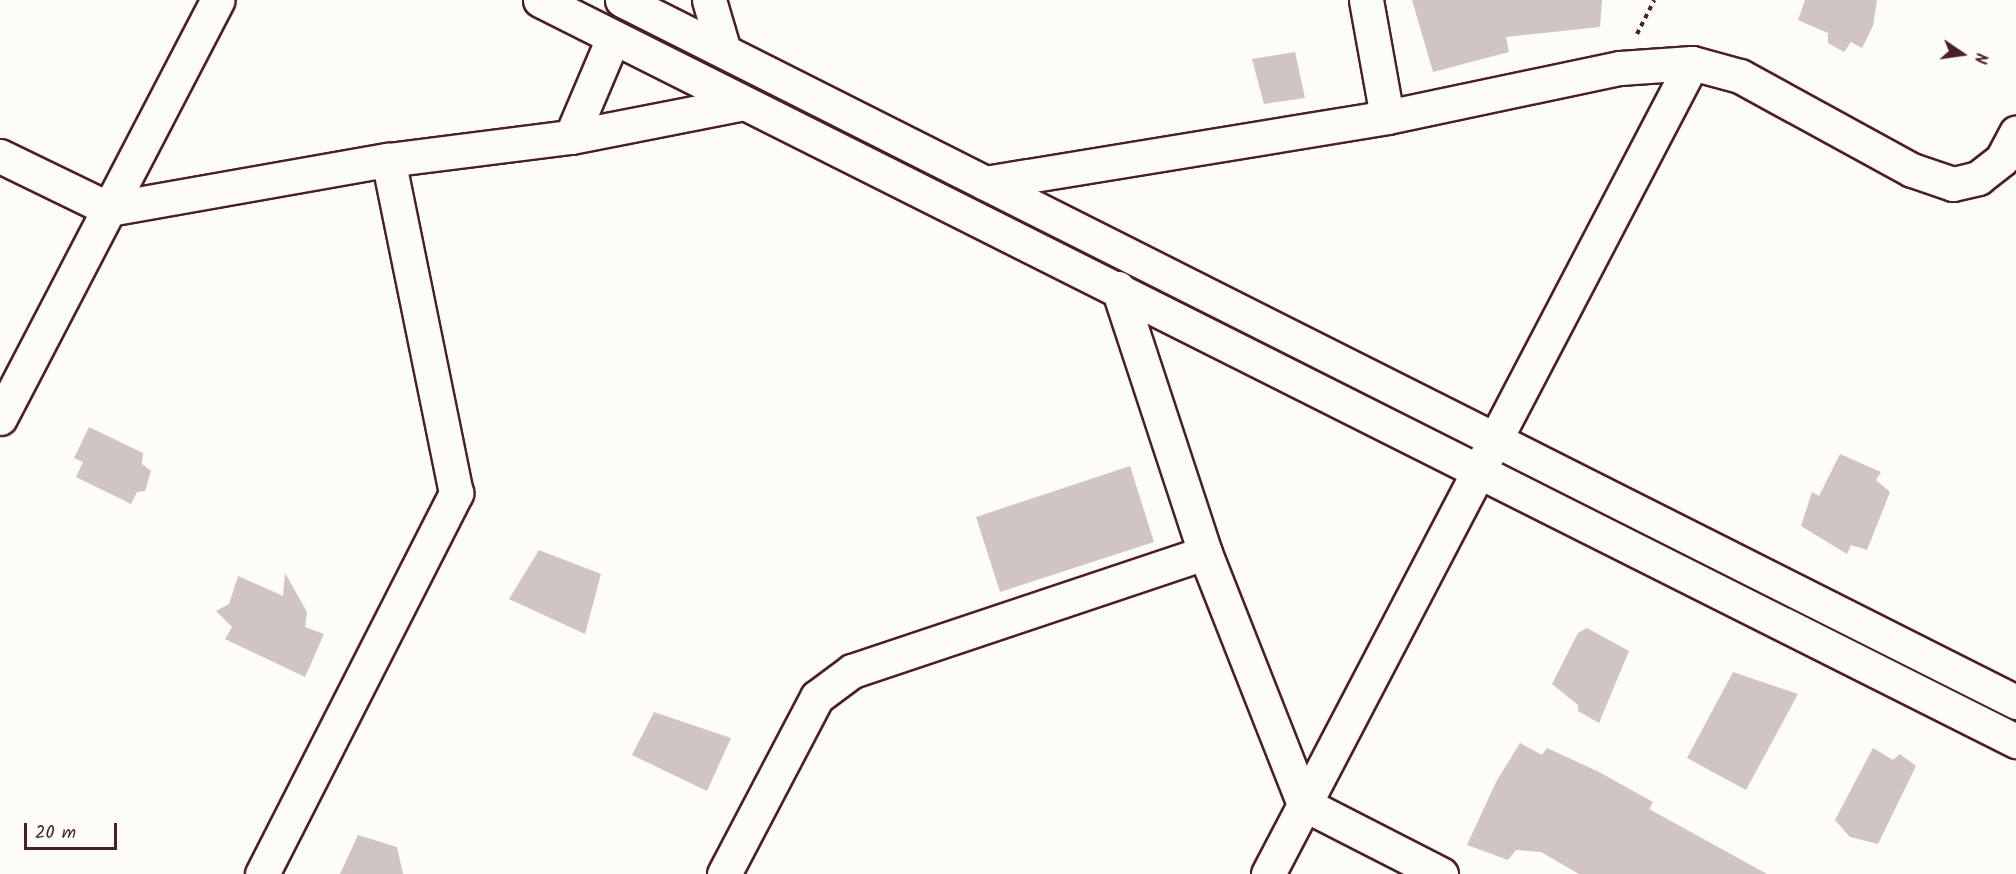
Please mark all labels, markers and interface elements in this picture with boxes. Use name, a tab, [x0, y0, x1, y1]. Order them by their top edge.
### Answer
north arrow	[1932, 24, 1992, 84]
text: N	[1967, 50, 1993, 66]
scale bar	[27, 811, 120, 849]
text: 20 m	[35, 819, 76, 848]

